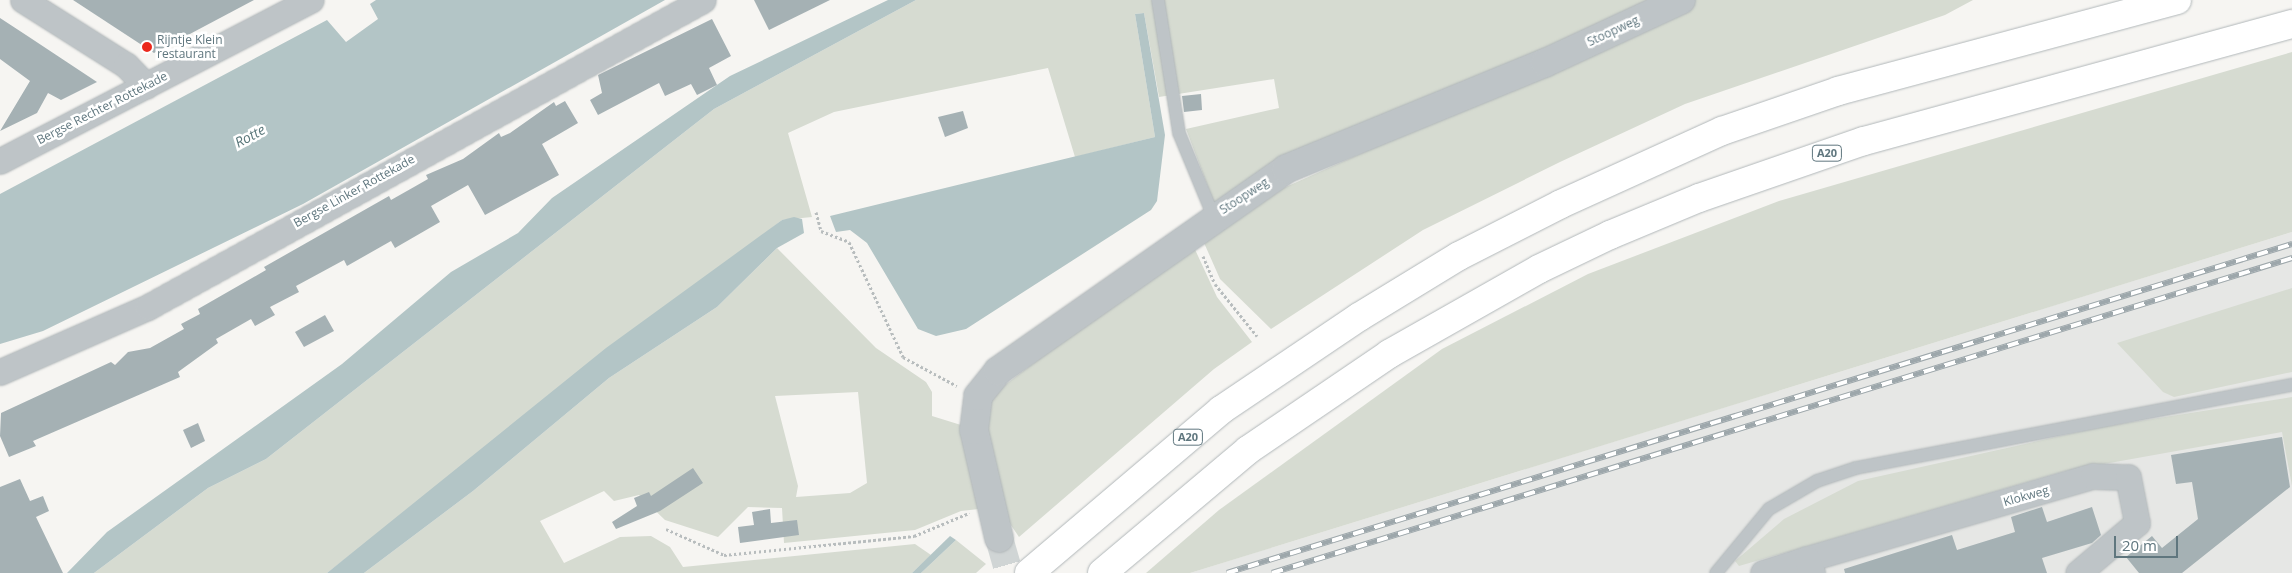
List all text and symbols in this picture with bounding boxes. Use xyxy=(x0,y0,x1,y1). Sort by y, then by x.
street label: Stoopweg xyxy=(1585,13,1641,49)
place label: Rijntje Klein restaurant xyxy=(157,33,222,61)
marker: Rijntje Klein restaurant xyxy=(141,41,153,53)
street label: Bergse Rechter Rottekade xyxy=(34,69,170,147)
water label: Rotte xyxy=(232,121,268,151)
road number: A20 xyxy=(1811,144,1843,162)
street label: Bergse Linker Rottekade xyxy=(291,152,417,230)
street label: Stoopweg xyxy=(1217,175,1271,217)
road number: A20 xyxy=(1172,428,1204,446)
street label: Klokweg xyxy=(2002,483,2050,509)
scale bar xyxy=(2117,526,2181,558)
text: 20 m xyxy=(2122,535,2157,555)

